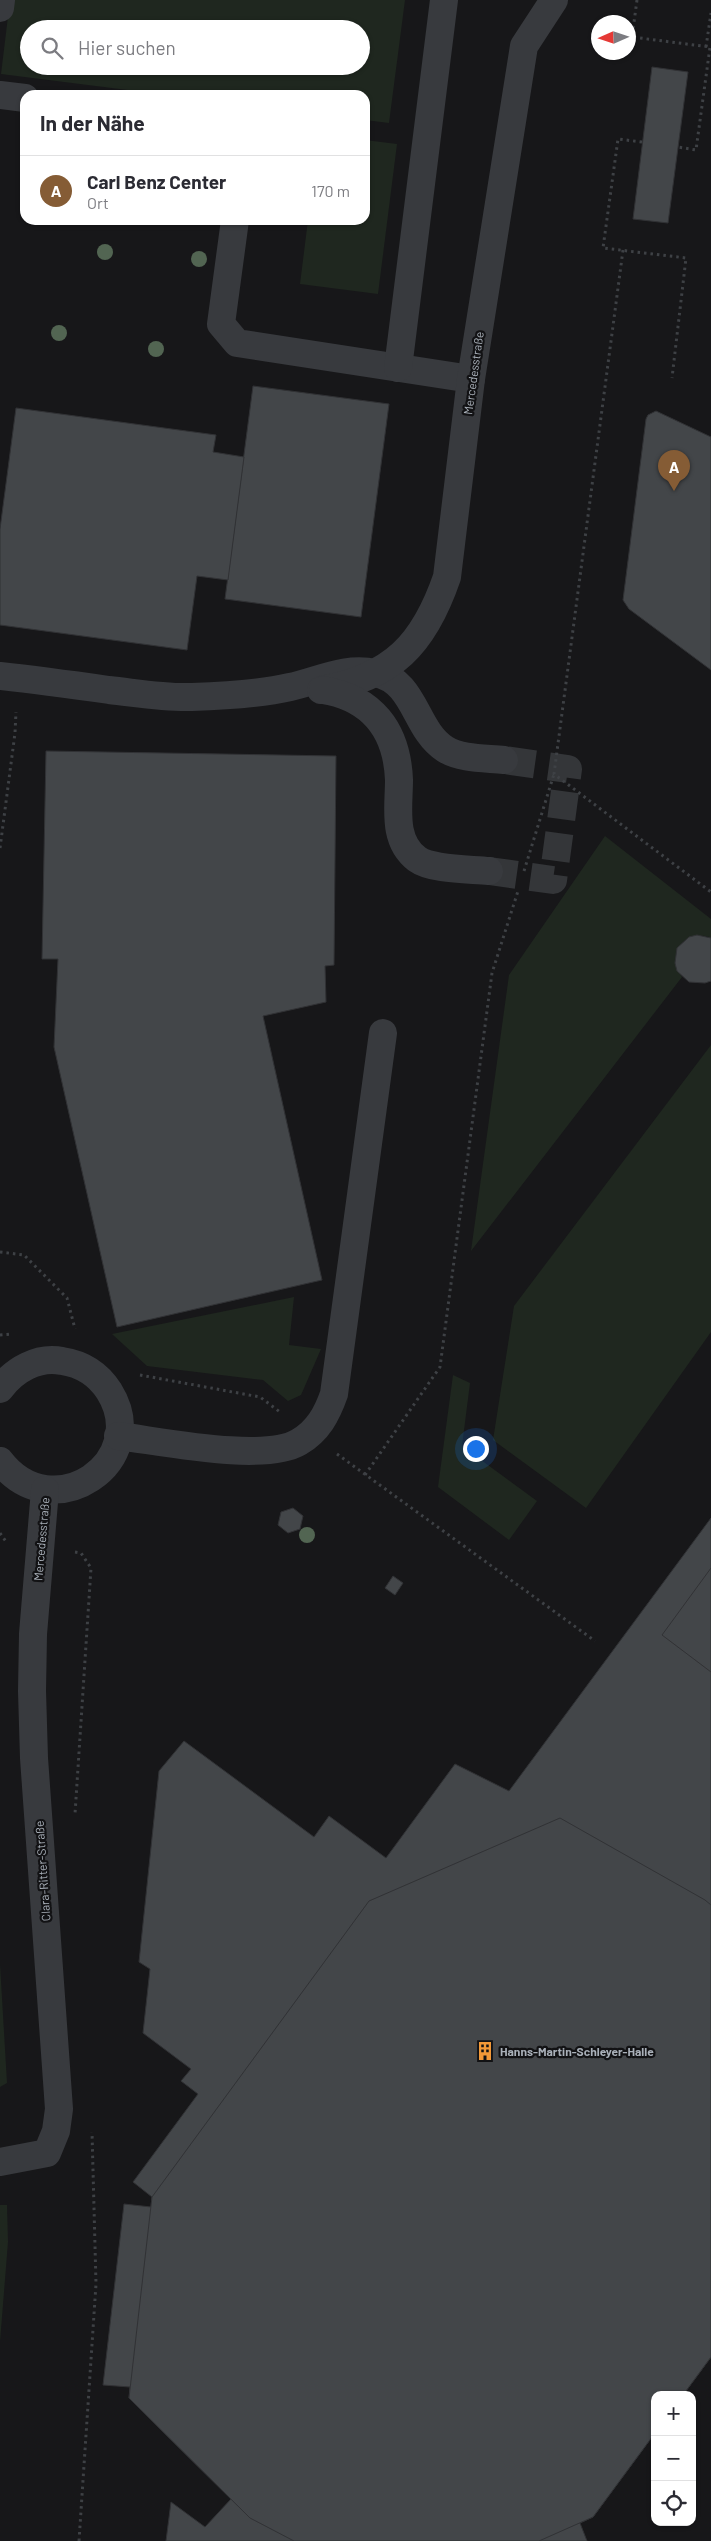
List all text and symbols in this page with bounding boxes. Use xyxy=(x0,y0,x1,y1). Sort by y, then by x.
north arrow xyxy=(591,15,636,60)
search box xyxy=(20,20,370,75)
icon: search xyxy=(38,34,66,62)
text: Hier suchen xyxy=(78,36,176,59)
text: In der Nähe xyxy=(40,110,145,135)
text: Carl Benz Center xyxy=(87,170,226,193)
text: A xyxy=(51,181,61,200)
text: 170 m xyxy=(311,181,350,200)
text: Ort xyxy=(87,193,109,212)
street label: Mercedesstraße xyxy=(460,330,486,416)
pin: A xyxy=(658,450,690,491)
your location xyxy=(463,1436,489,1462)
street label: Mercedesstraße xyxy=(30,1497,52,1581)
street label: Clara-Ritter-Straße xyxy=(32,1820,52,1922)
building icon: Hanns-Martin-Schleyer-Halle xyxy=(474,2040,496,2062)
place label: Hanns-Martin-Schleyer-Halle xyxy=(500,2044,654,2058)
map controls xyxy=(651,2391,696,2526)
button: + xyxy=(651,2391,696,2436)
button: − xyxy=(651,2436,696,2481)
button: locate xyxy=(651,2481,696,2526)

